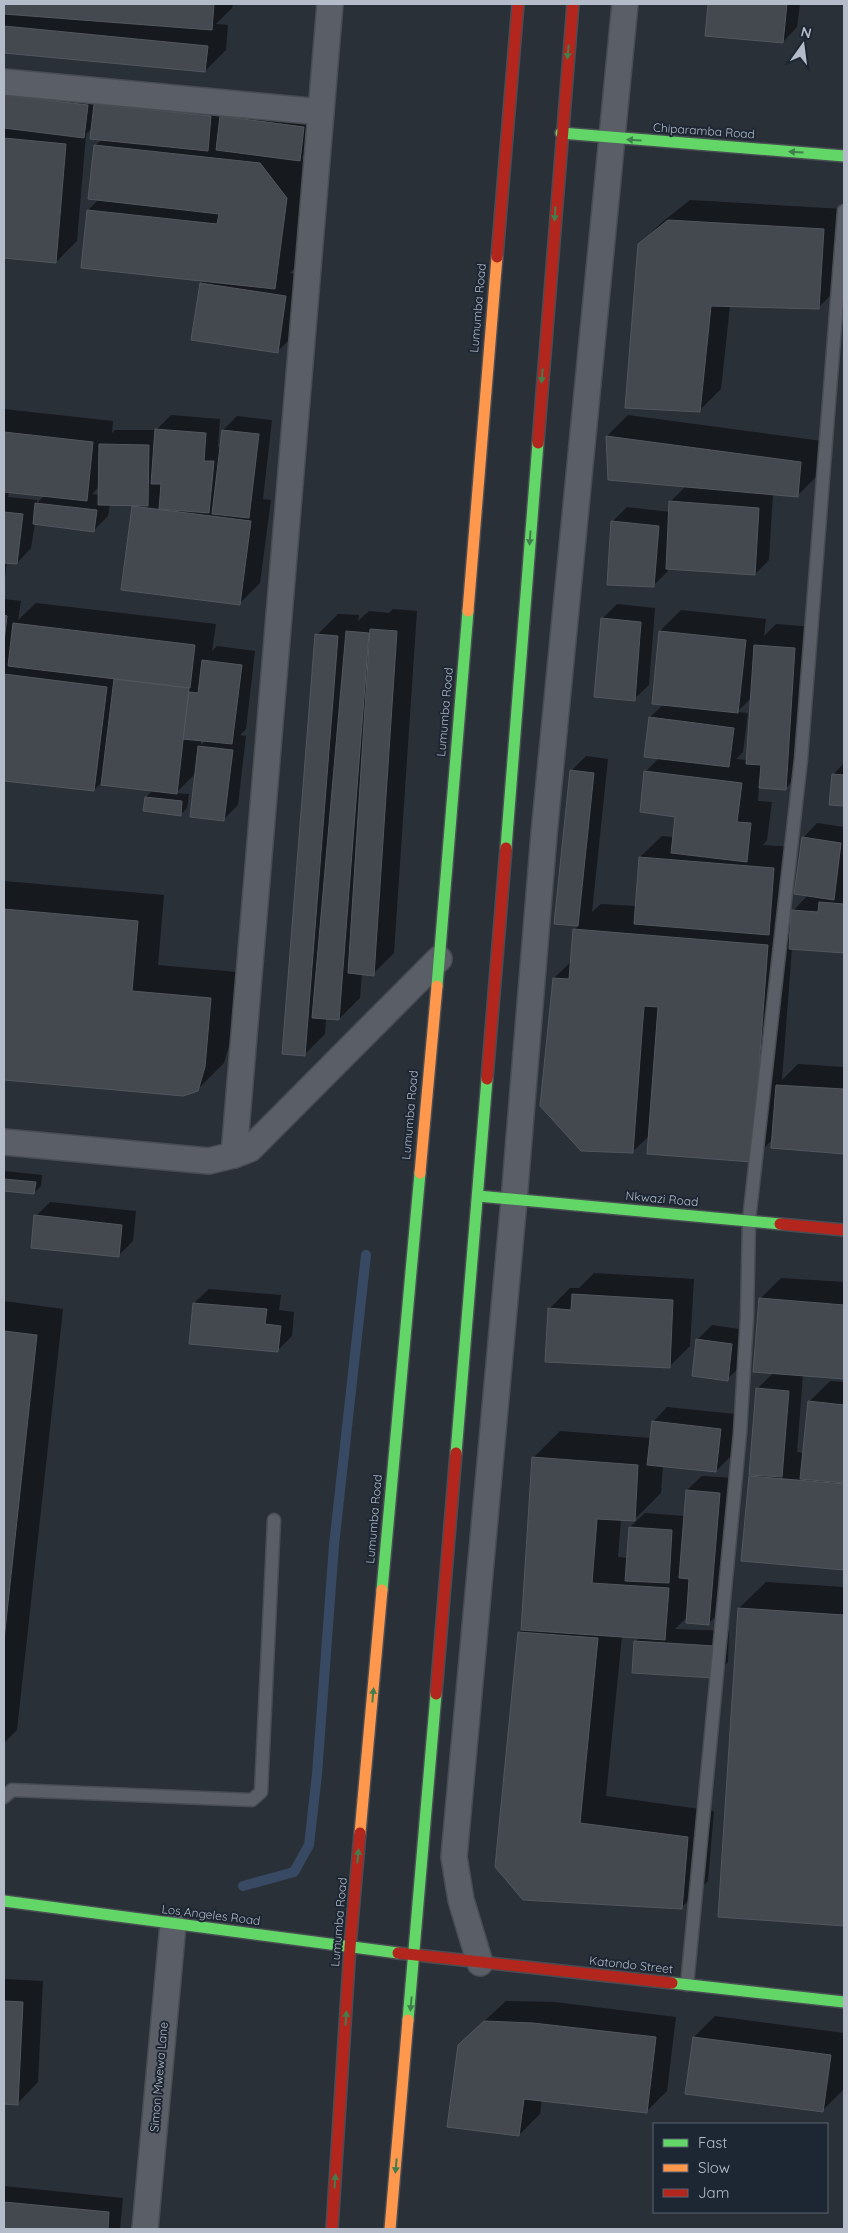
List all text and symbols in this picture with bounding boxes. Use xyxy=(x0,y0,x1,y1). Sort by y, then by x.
north arrow xyxy=(778,20,828,70)
text: N xyxy=(799,22,813,42)
one-way arrow xyxy=(564,45,572,61)
street label: Chiparamba Road xyxy=(653,119,755,142)
one-way arrow xyxy=(625,135,641,143)
one-way arrow xyxy=(787,148,803,156)
one-way arrow xyxy=(551,207,559,223)
street label: Lumumba Road xyxy=(466,263,489,353)
one-way arrow xyxy=(538,369,546,385)
one-way arrow xyxy=(525,531,533,547)
street label: Lumumba Road xyxy=(433,667,456,757)
street label: Lumumba Road xyxy=(398,1070,421,1160)
street label: Nkwazi Road xyxy=(625,1188,699,1209)
street label: Lumumba Road xyxy=(362,1474,385,1564)
one-way arrow xyxy=(369,1686,377,1702)
one-way arrow xyxy=(355,1848,363,1864)
street label: Lumumba Road xyxy=(327,1877,350,1967)
street label: Los Angeles Road xyxy=(161,1901,261,1928)
street label: Katondo Street xyxy=(588,1953,674,1976)
one-way arrow xyxy=(406,1996,414,2012)
one-way arrow xyxy=(342,2010,350,2026)
street label: Simon Mwewa Lane xyxy=(146,2021,171,2133)
legend xyxy=(653,2123,828,2213)
text: Fast xyxy=(698,2133,727,2152)
one-way arrow xyxy=(392,2158,400,2174)
text: Slow xyxy=(698,2158,730,2177)
one-way arrow xyxy=(332,2172,340,2188)
text: Jam xyxy=(698,2183,729,2202)

